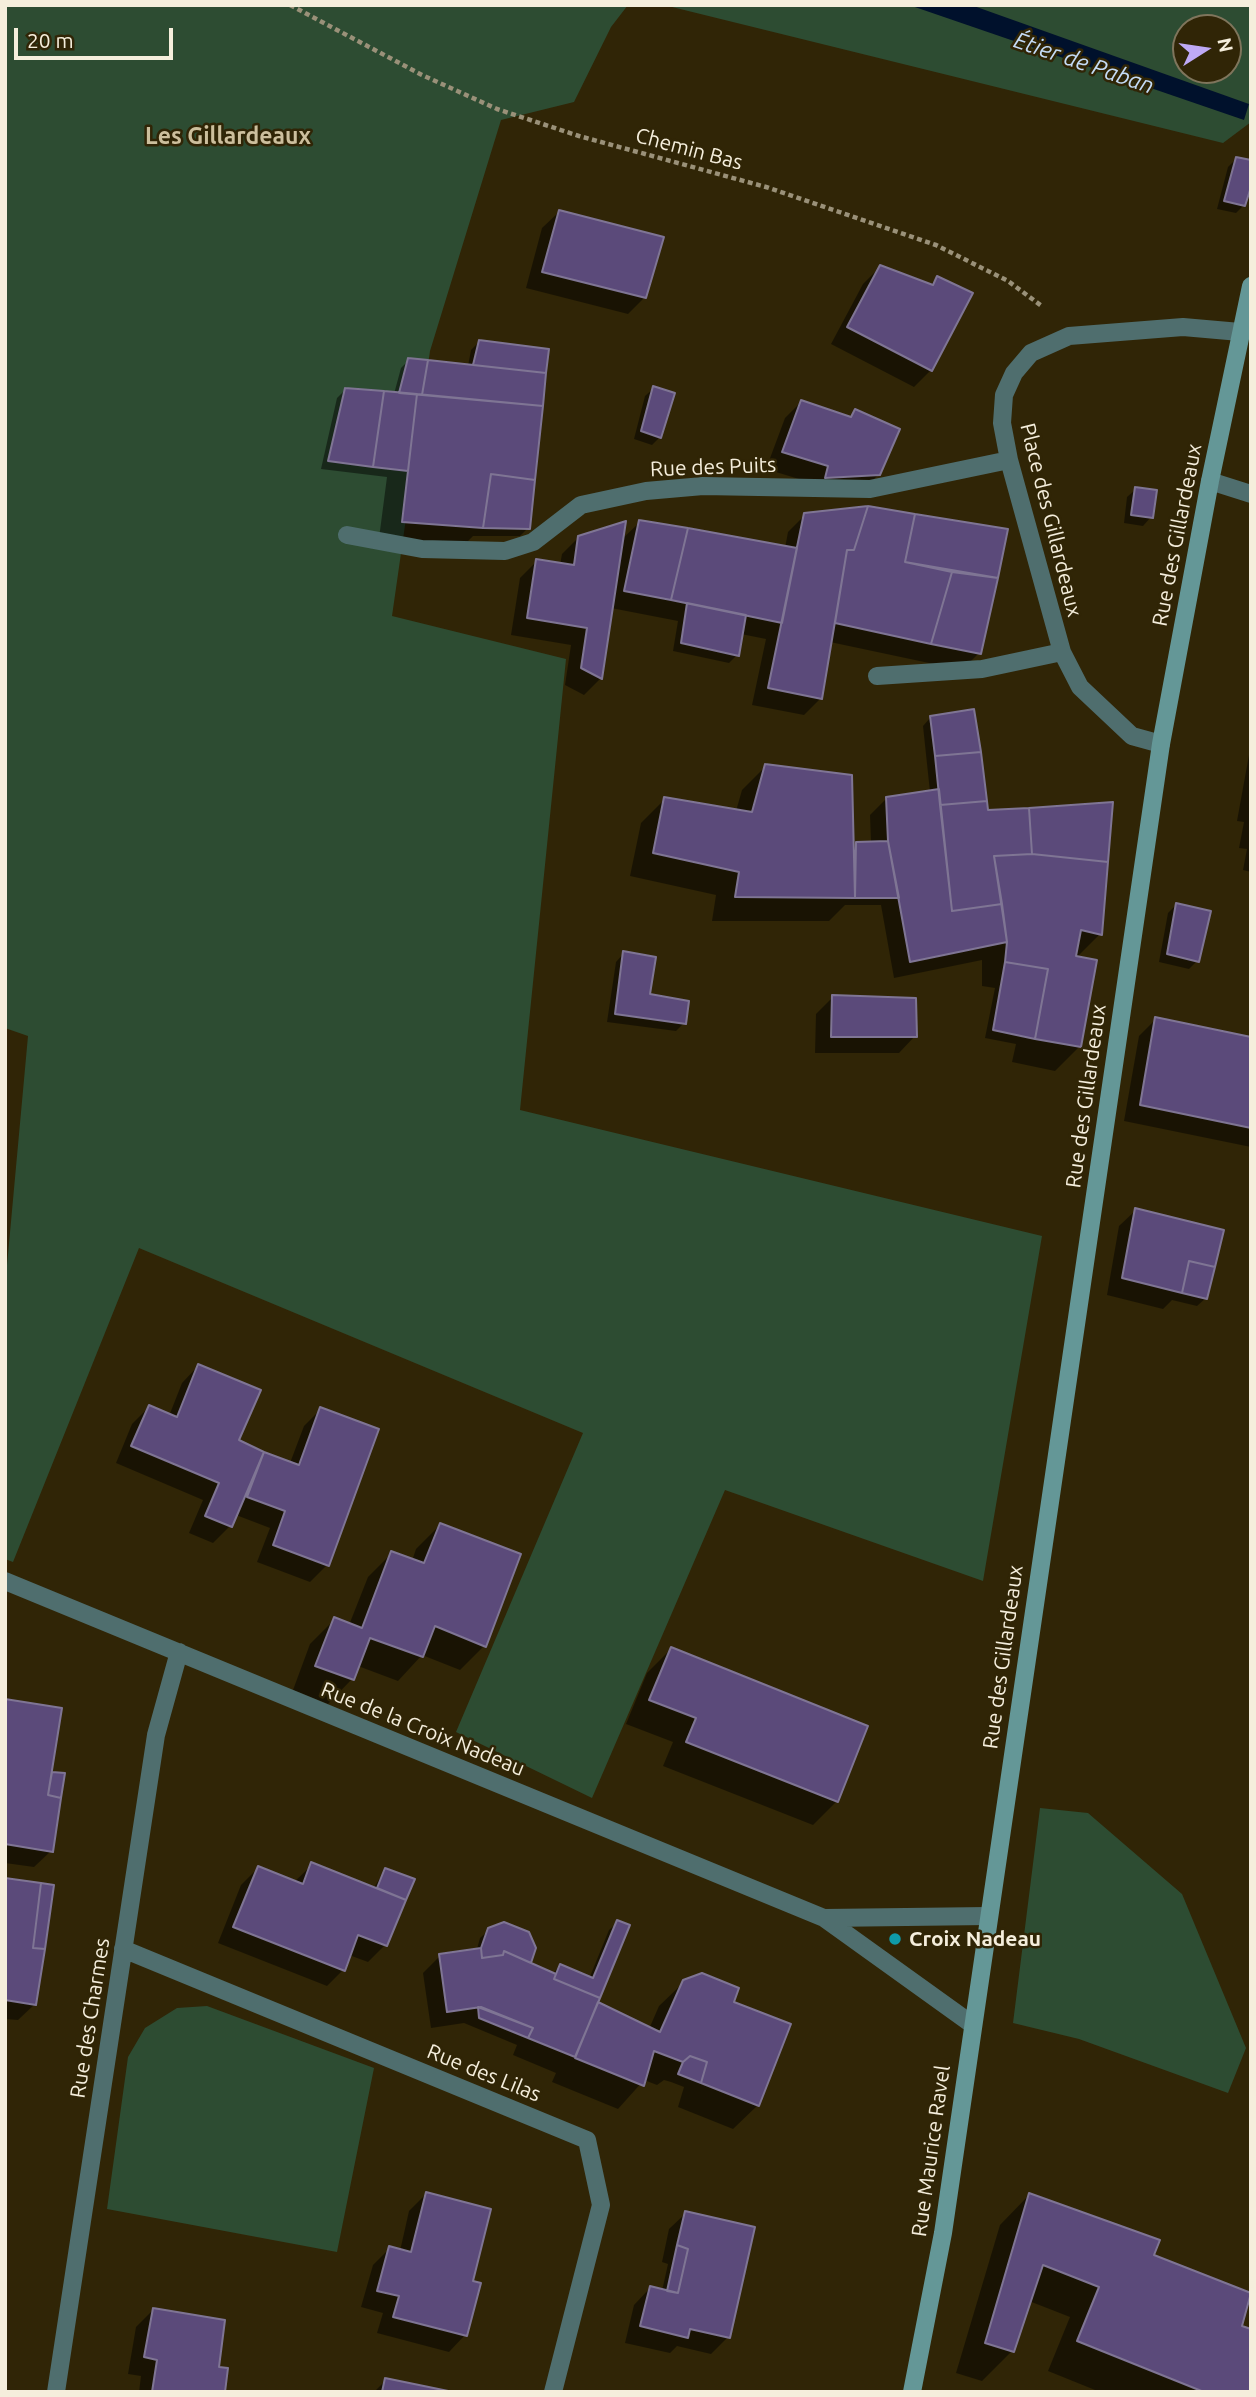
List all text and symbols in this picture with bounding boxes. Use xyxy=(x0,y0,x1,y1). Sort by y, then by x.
scale bar xyxy=(18,14,177,58)
north arrow xyxy=(1172,14,1242,84)
water label: Étier de Paban xyxy=(1010,26,1158,100)
text: 20 m xyxy=(27,28,74,52)
text: N xyxy=(1213,36,1238,54)
district label: Les Gillardeaux xyxy=(145,122,311,150)
street label: Chemin Bas xyxy=(633,123,745,175)
street label: Place des Gillardeaux xyxy=(1015,420,1087,620)
street label: Rue des Gillardeaux xyxy=(1147,442,1207,628)
street label: Rue des Puits xyxy=(649,452,777,482)
street label: Rue des Gillardeaux xyxy=(1061,1002,1111,1190)
street label: Rue des Gillardeaux xyxy=(978,1563,1028,1751)
street label: Rue de la Croix Nadeau xyxy=(318,1677,528,1781)
place label: Croix Nadeau xyxy=(909,1926,1041,1952)
marker: Croix Nadeau xyxy=(887,1931,903,1947)
street label: Rue des Charmes xyxy=(65,1936,115,2100)
street label: Rue des Lilas xyxy=(423,2039,545,2107)
street label: Rue Maurice Ravel xyxy=(906,2064,956,2238)

